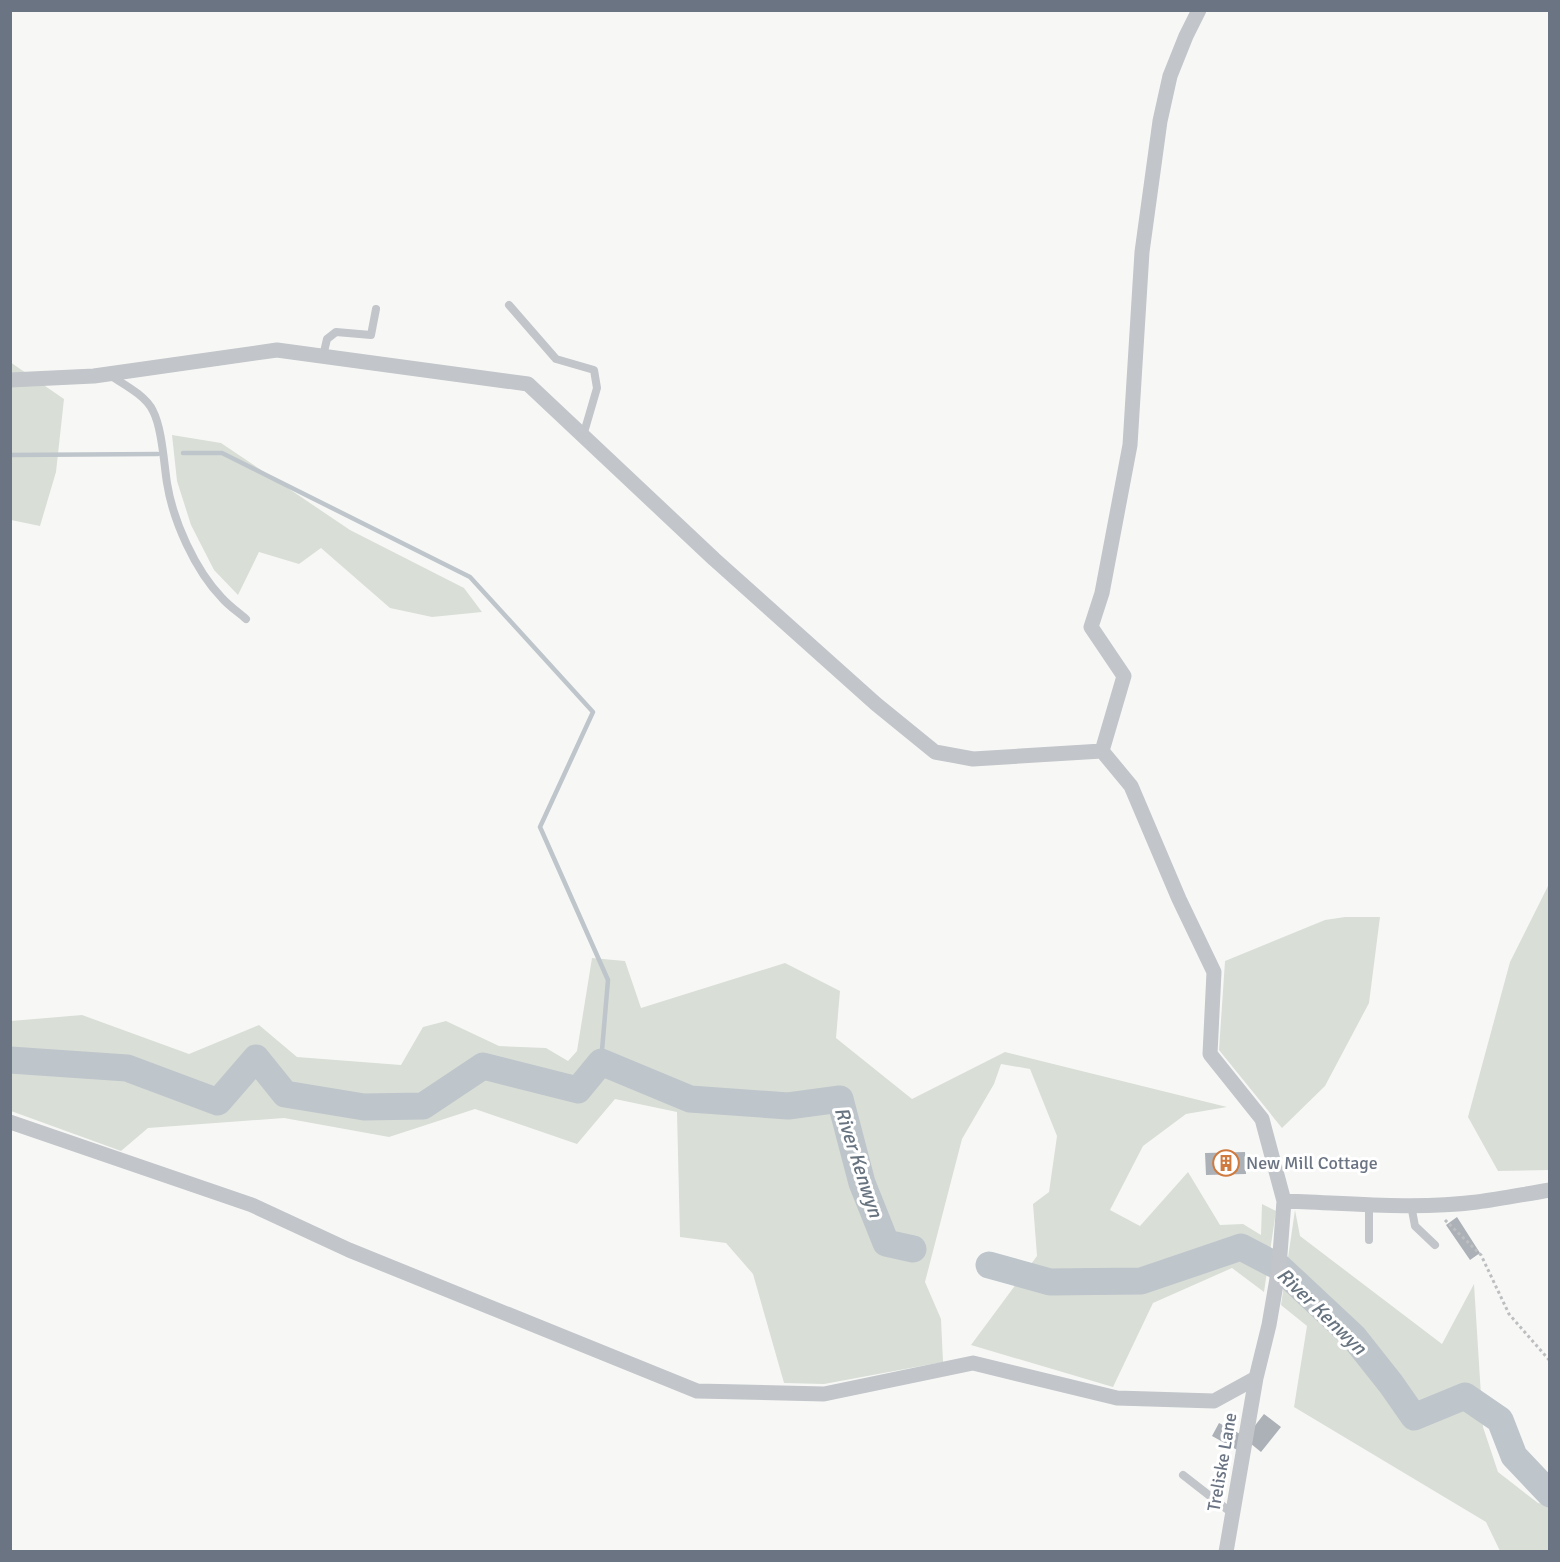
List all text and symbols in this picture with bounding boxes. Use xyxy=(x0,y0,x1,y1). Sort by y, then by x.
water label: River Kenwyn xyxy=(829,1104,888,1222)
building icon: New Mill Cottage xyxy=(1211,1148,1241,1178)
place label: New Mill Cottage xyxy=(1246,1152,1378,1174)
water label: River Kenwyn xyxy=(1272,1263,1372,1361)
street label: Treliske Lane xyxy=(1202,1411,1242,1513)

